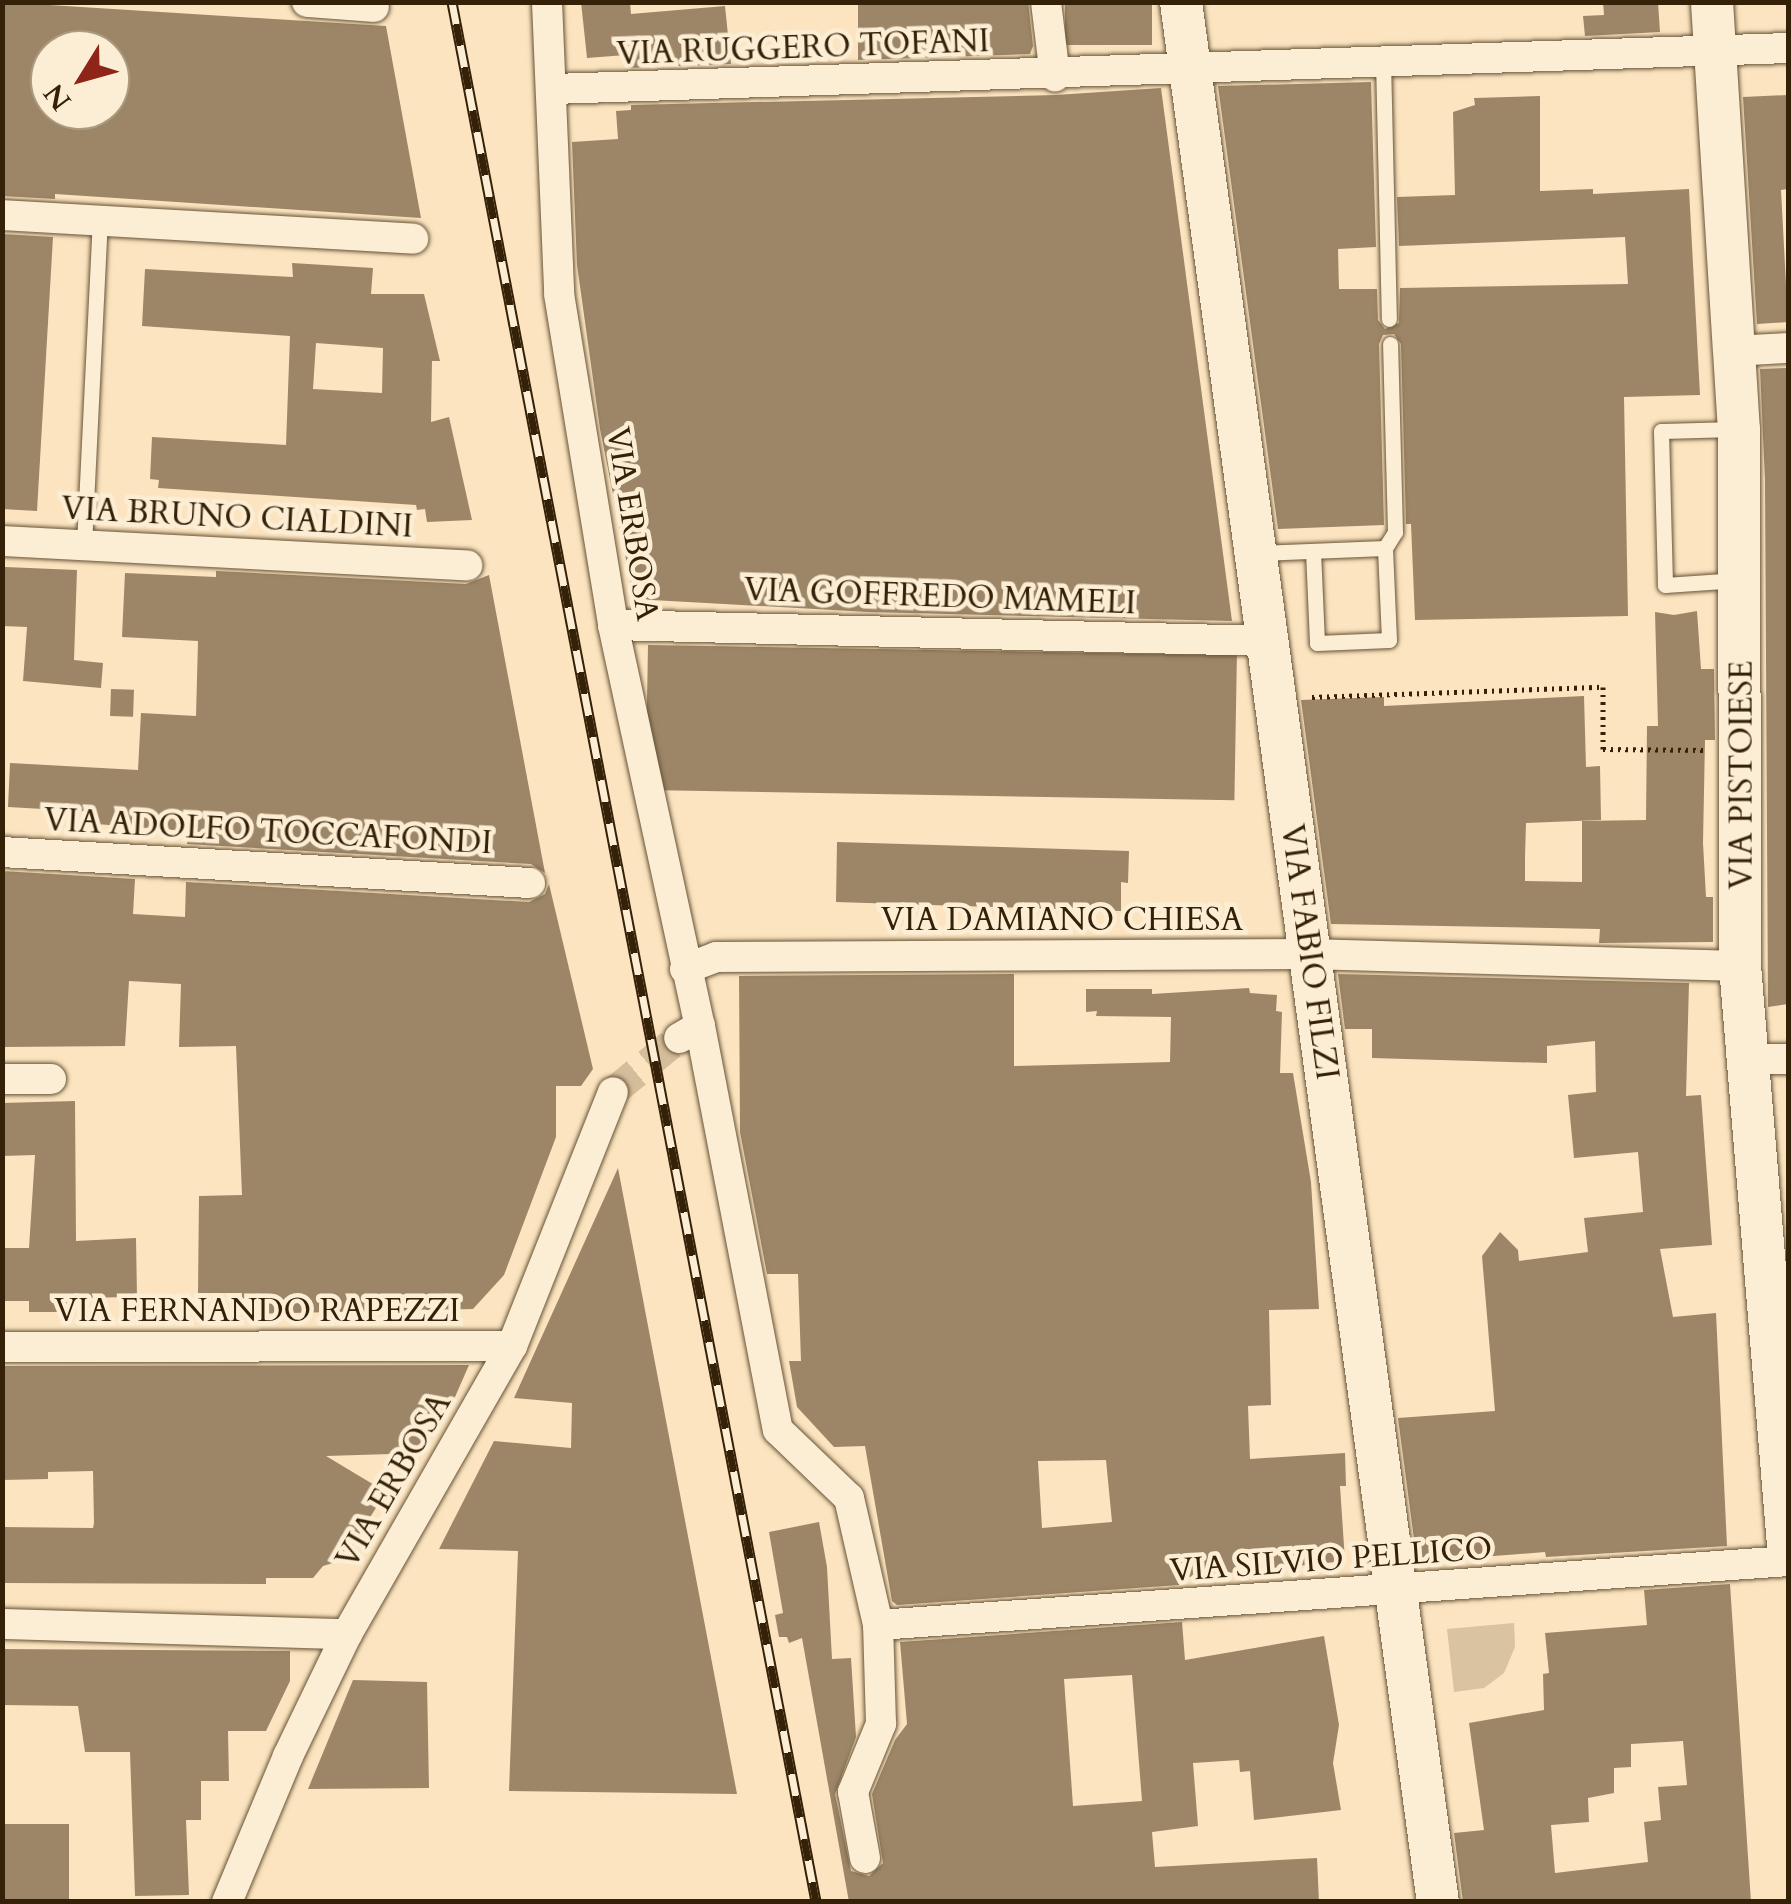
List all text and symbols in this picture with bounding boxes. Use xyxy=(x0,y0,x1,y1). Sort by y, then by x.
street label: VIA RUGGERO TOFANI xyxy=(616,22,990,74)
north arrow xyxy=(30,30,130,130)
text: N xyxy=(35,76,80,118)
street label: VIA ERBOSA xyxy=(598,424,666,624)
street label: VIA BRUNO CIALDINI xyxy=(60,490,414,546)
street label: VIA GOFFREDO MAMELI xyxy=(743,571,1137,623)
street label: VIA PISTOIESE xyxy=(1723,660,1761,890)
street label: VIA ADOLFO TOCCAFONDI xyxy=(43,801,493,863)
street label: VIA FABIO FILZI xyxy=(1272,822,1346,1082)
street label: VIA DAMIANO CHIESA xyxy=(881,901,1243,939)
street label: VIA FERNANDO RAPEZZI xyxy=(54,1292,460,1330)
street label: VIA ERBOSA xyxy=(328,1387,460,1575)
street label: VIA SILVIO PELLICO xyxy=(1168,1530,1494,1590)

